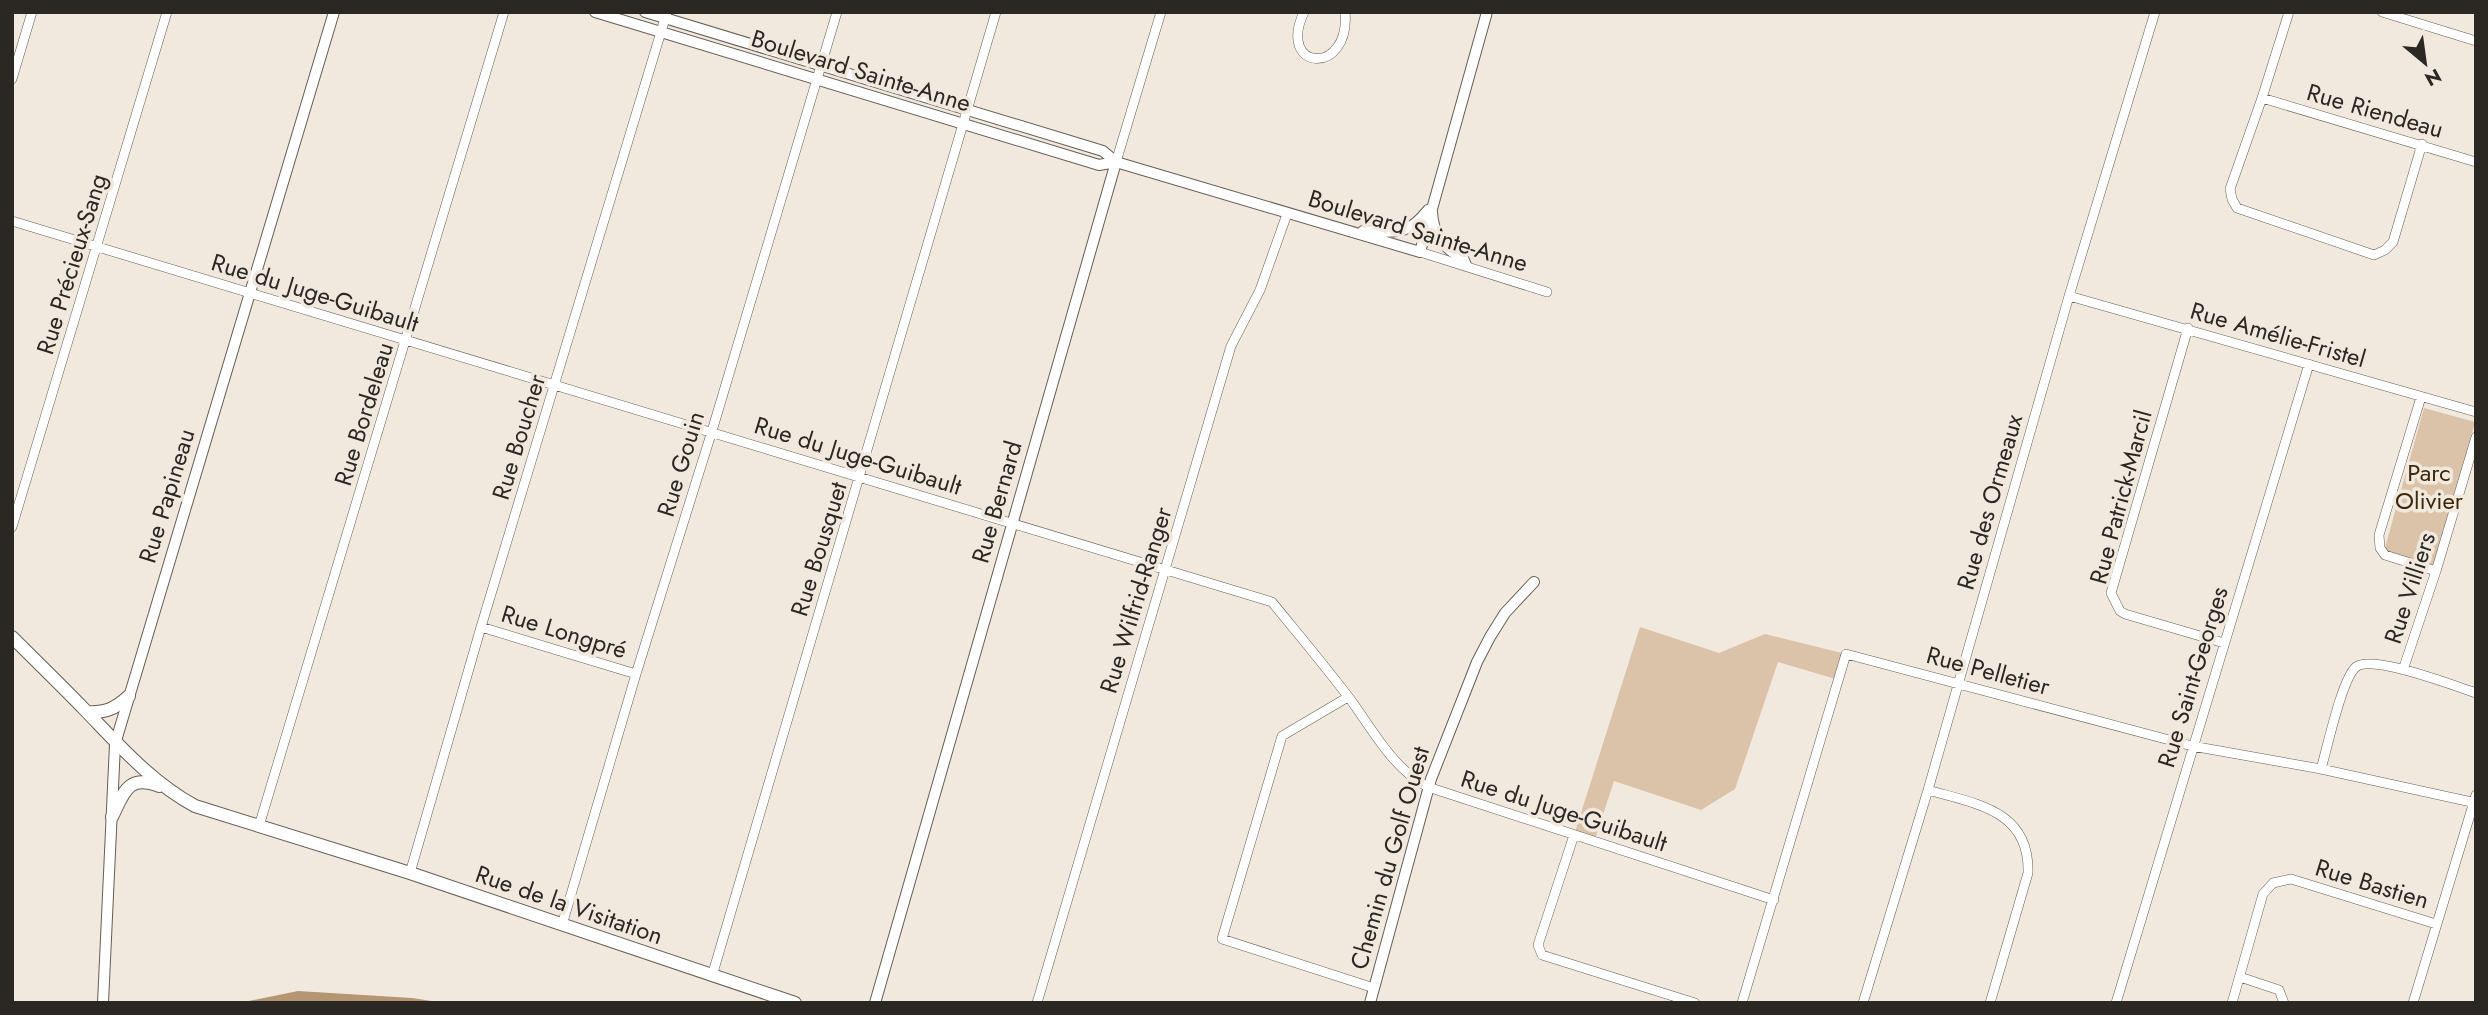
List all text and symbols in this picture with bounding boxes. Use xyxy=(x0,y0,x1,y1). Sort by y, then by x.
street label: Boulevard Sainte-Anne xyxy=(747,20,975,121)
north arrow xyxy=(2390,28,2460,98)
text: N xyxy=(2420,62,2446,93)
street label: Rue Riendeau xyxy=(2303,74,2447,147)
street label: Rue Précieux-Sang xyxy=(27,169,116,359)
street label: Boulevard Sainte-Anne xyxy=(1304,180,1532,281)
street label: Rue du Juge-Guibault xyxy=(207,244,423,341)
street label: Rue Amélie-Fristel xyxy=(2186,293,2370,376)
street label: Rue Bordeleau xyxy=(325,338,402,490)
street label: Rue Boucher xyxy=(483,369,554,504)
street label: Rue Patrick-Marcil xyxy=(2080,406,2161,588)
street label: Rue Gouin xyxy=(648,407,713,521)
street label: Rue du Juge-Guibault xyxy=(750,407,966,504)
street label: Rue des Ormeaux xyxy=(1948,409,2032,594)
street label: Rue Papineau xyxy=(130,424,204,567)
street label: Rue Bernard xyxy=(962,437,1031,567)
park label: Parc Olivier xyxy=(2395,455,2464,518)
street label: Rue Bousquet xyxy=(781,477,856,620)
street label: Rue Wilfrid-Ranger xyxy=(1091,502,1181,697)
street label: Rue Villiers xyxy=(2375,528,2444,648)
street label: Rue Saint-Georges xyxy=(2148,582,2237,772)
street label: Rue Longpré xyxy=(497,596,631,667)
street label: Rue Pelletier xyxy=(1923,637,2054,704)
street label: Chemin du Golf Ouest xyxy=(1341,742,1438,973)
street label: Rue du Juge-Guibault xyxy=(1456,761,1672,860)
street label: Rue Bastien xyxy=(2311,850,2433,917)
street label: Rue de la Visitation xyxy=(471,856,668,953)

